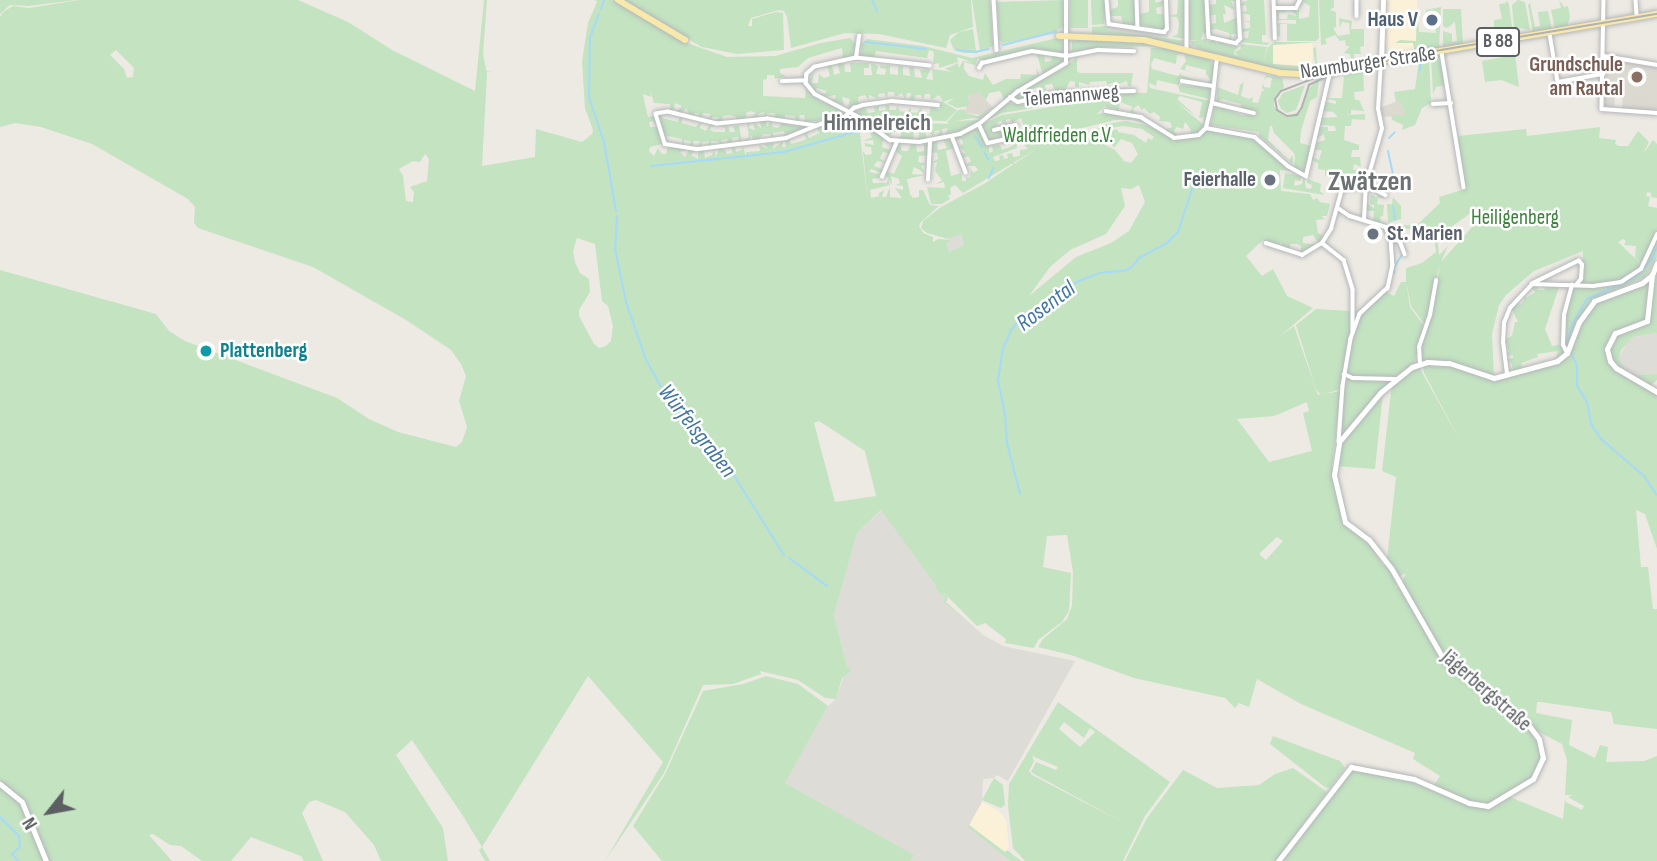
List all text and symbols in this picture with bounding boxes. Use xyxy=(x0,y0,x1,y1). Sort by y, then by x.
place label: Haus V xyxy=(1367,7,1418,33)
marker: Haus V xyxy=(1424,12,1440,28)
road number: B 88 xyxy=(1475,26,1521,58)
street label: Naumburger Straße xyxy=(1299,41,1437,85)
place label: Grundschule am Rautal xyxy=(1529,52,1623,102)
marker: Grundschule am Rautal xyxy=(1629,69,1645,85)
street label: Telemannweg xyxy=(1022,79,1120,113)
district label: Himmelreich xyxy=(823,109,931,137)
park label: Waldfrieden e.V. xyxy=(1003,123,1113,149)
district label: Zwätzen xyxy=(1328,165,1412,199)
place label: Feierhalle xyxy=(1184,167,1256,193)
marker: Feierhalle xyxy=(1262,172,1278,188)
park label: Heiligenberg xyxy=(1471,205,1559,231)
place label: St. Marien xyxy=(1387,221,1463,247)
marker: St. Marien xyxy=(1365,226,1381,242)
water label: Rosental xyxy=(1011,275,1081,337)
place label: Plattenberg xyxy=(220,338,307,364)
marker: Plattenberg xyxy=(198,343,214,359)
water label: Würfelsgraben xyxy=(652,379,742,483)
street label: Jägerbergstraße xyxy=(1436,645,1536,737)
north arrow xyxy=(14,777,84,847)
text: N xyxy=(18,813,43,833)

